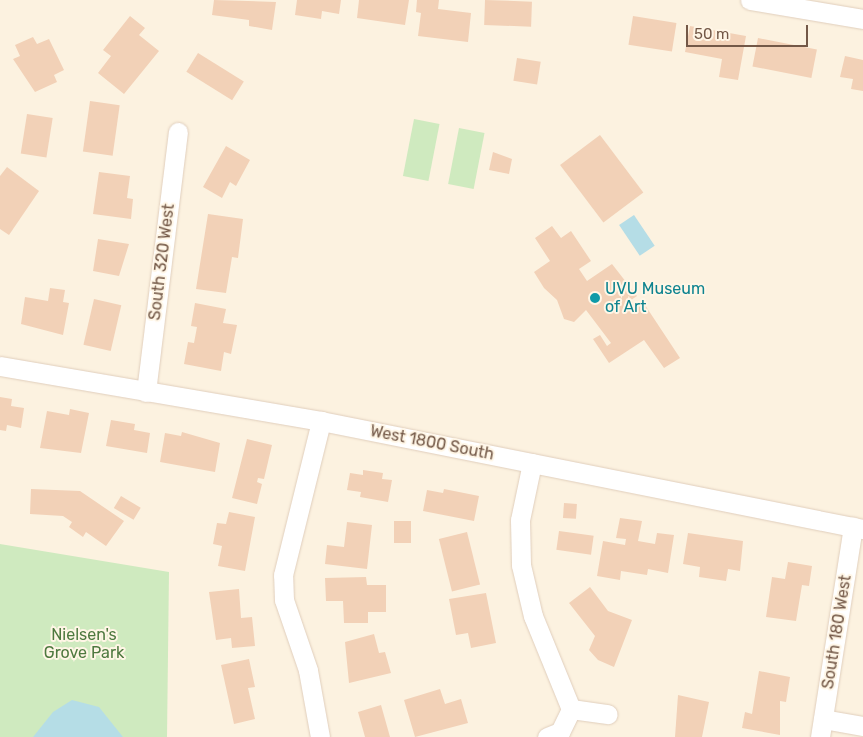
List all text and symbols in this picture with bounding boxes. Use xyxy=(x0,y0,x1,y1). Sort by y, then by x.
scale bar xyxy=(688,15,810,47)
text: 50 m xyxy=(694,25,729,43)
street label: South 320 West xyxy=(145,202,179,322)
place label: UVU Museum of Art xyxy=(605,279,705,317)
marker: UVU Museum of Art xyxy=(589,292,601,304)
street label: West 1800 South xyxy=(368,422,496,464)
street label: South 180 West xyxy=(818,573,856,691)
park label: Nielsen's Grove Park xyxy=(44,625,124,663)

